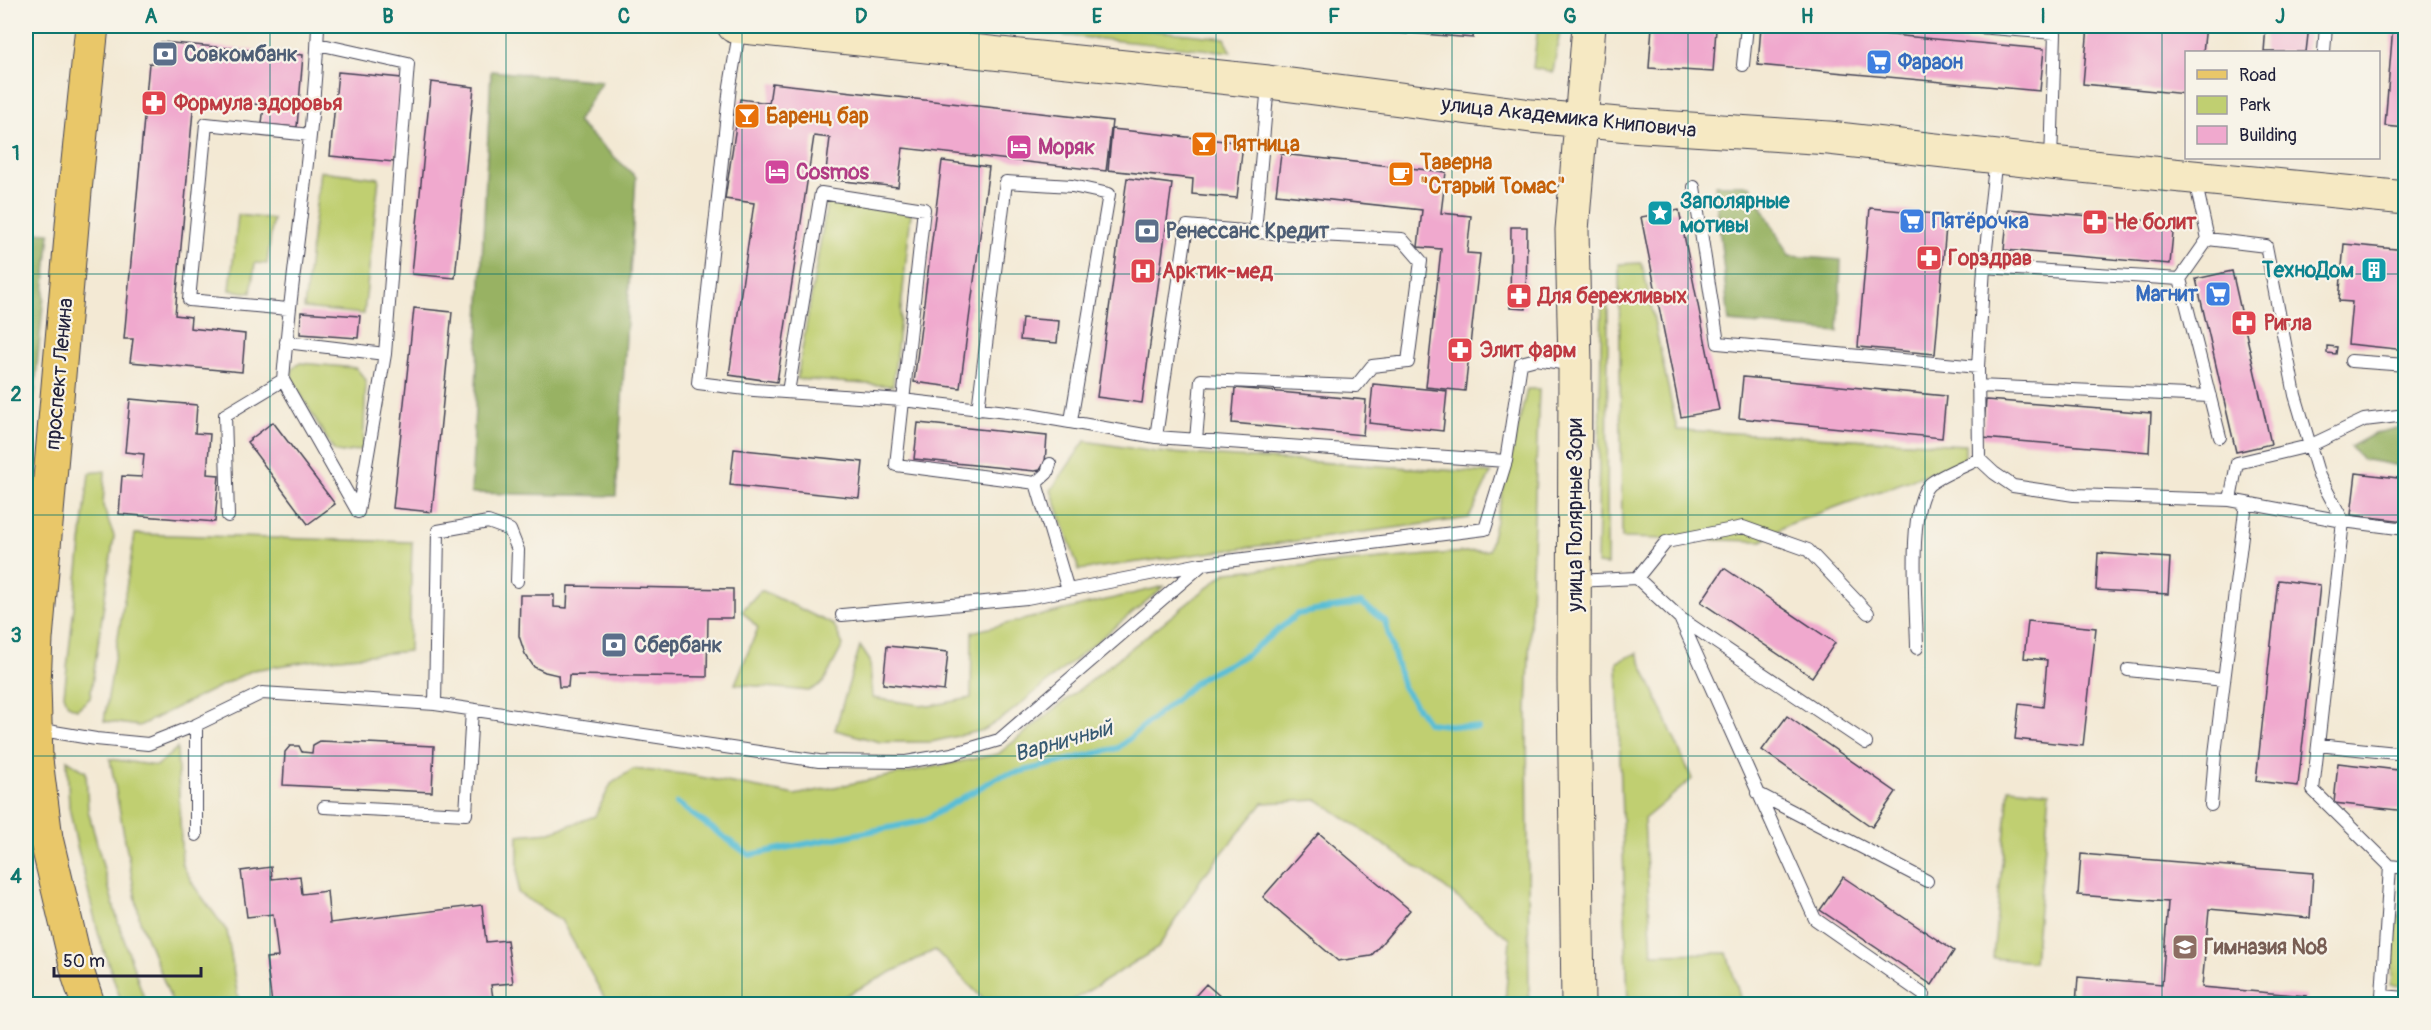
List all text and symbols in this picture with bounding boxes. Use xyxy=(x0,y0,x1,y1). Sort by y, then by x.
text: A xyxy=(145,4,158,29)
text: B xyxy=(382,4,394,29)
text: C xyxy=(618,4,630,29)
text: D xyxy=(855,4,868,29)
text: E xyxy=(1092,4,1103,29)
text: F xyxy=(1328,4,1340,29)
text: G xyxy=(1563,4,1577,29)
text: H xyxy=(1801,4,1814,29)
text: I xyxy=(2040,4,2046,29)
text: J xyxy=(2275,4,2285,29)
bank icon: Совкомбанк xyxy=(150,39,180,69)
place label: Совкомбанк xyxy=(184,41,298,68)
supermarket icon: Фараон xyxy=(1864,47,1894,77)
place label: Фараон xyxy=(1897,49,1963,76)
legend xyxy=(2185,51,2380,159)
text: Road xyxy=(2239,64,2276,87)
pharmacy icon: Формула здоровья xyxy=(139,88,169,118)
place label: Формула здоровья xyxy=(173,90,343,117)
street label: улица Академика Книповича xyxy=(1439,91,1698,144)
text: Park xyxy=(2239,94,2271,117)
bar icon: Баренц бар xyxy=(732,101,762,131)
place label: Баренц бар xyxy=(766,103,869,130)
text: Building xyxy=(2239,124,2297,147)
bar icon: Пятница xyxy=(1189,129,1219,159)
place label: Пятница xyxy=(1224,131,1300,158)
hotel icon: Моряк xyxy=(1004,132,1034,162)
place label: Моряк xyxy=(1038,134,1095,161)
text: 1 xyxy=(12,141,20,166)
place label: Таверна "Старый Томас" xyxy=(1419,149,1566,200)
hotel icon: Cosmos xyxy=(762,157,792,187)
place label: Cosmos xyxy=(796,159,870,186)
cafe icon: Таверна "Старый Томас" xyxy=(1386,159,1416,189)
place label: Заполярные мотивы xyxy=(1680,188,1790,239)
place icon: Заполярные мотивы xyxy=(1645,198,1675,228)
supermarket icon: Пятёрочка xyxy=(1897,206,1927,236)
pharmacy icon: Не болит xyxy=(2080,207,2110,237)
place label: Пятёрочка xyxy=(1932,208,2029,235)
place label: Не болит xyxy=(2114,209,2197,236)
bank icon: Ренессанс Кредит xyxy=(1132,216,1162,246)
place label: Ренессанс Кредит xyxy=(1166,218,1330,245)
pharmacy icon: Горздрав xyxy=(1914,243,1944,273)
place label: Горздрав xyxy=(1948,245,2032,272)
building icon: ТехноДом xyxy=(2359,255,2389,285)
hospital icon: Арктик-мед xyxy=(1128,256,1158,286)
place label: ТехноДом xyxy=(2261,257,2354,284)
place label: Арктик-мед xyxy=(1162,258,1273,285)
supermarket icon: Магнит xyxy=(2203,279,2233,309)
pharmacy icon: Для бережливых xyxy=(1504,281,1534,311)
place label: Магнит xyxy=(2136,281,2198,308)
place label: Для бережливых xyxy=(1536,283,1687,310)
street label: проспект Ленина xyxy=(39,297,80,451)
pharmacy icon: Ригла xyxy=(2229,308,2259,338)
place label: Ригла xyxy=(2264,310,2312,337)
pharmacy icon: Элит фарм xyxy=(1445,335,1475,365)
place label: Элит фарм xyxy=(1480,337,1577,364)
text: 2 xyxy=(10,382,22,407)
street label: улица Полярные Зори xyxy=(1562,418,1589,613)
text: 3 xyxy=(10,623,22,648)
bank icon: Сбербанк xyxy=(599,630,629,660)
place label: Сбербанк xyxy=(634,632,723,659)
water label: Варничный xyxy=(1011,713,1118,768)
text: 4 xyxy=(10,864,22,889)
school or university icon: Гимназия №8 xyxy=(2170,932,2200,962)
place label: Гимназия №8 xyxy=(2204,934,2328,961)
scale bar xyxy=(54,940,201,978)
text: 50 m xyxy=(63,950,105,973)

